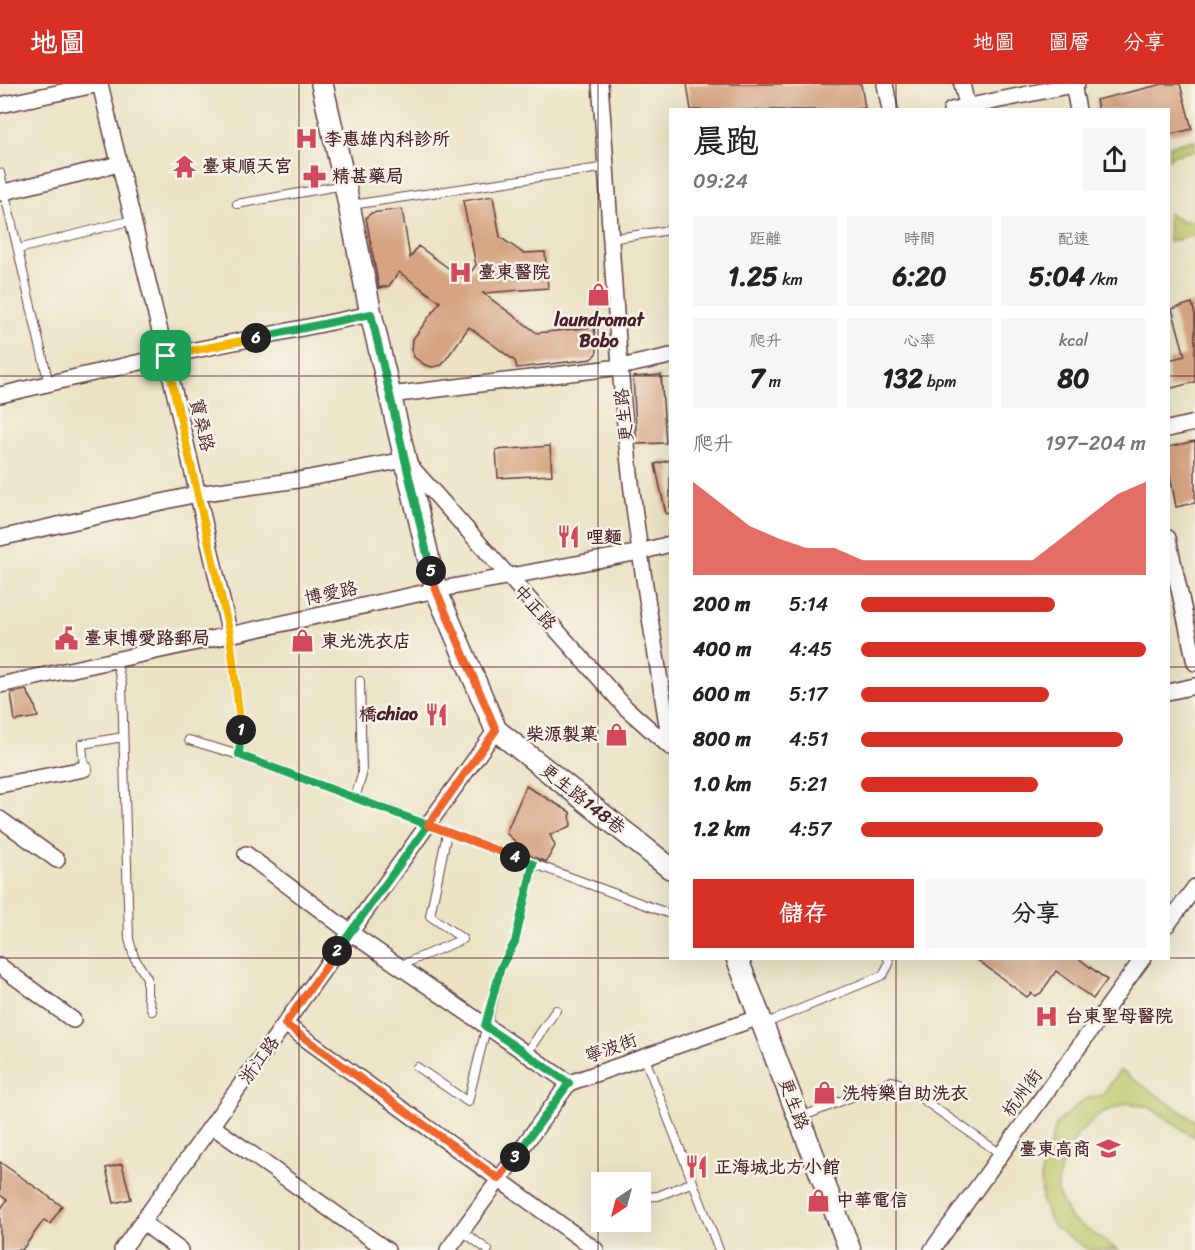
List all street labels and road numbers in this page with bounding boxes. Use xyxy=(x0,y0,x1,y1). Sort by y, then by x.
street label: 更生路 xyxy=(605,386,643,444)
street label: 寶桑路 xyxy=(180,395,224,455)
street label: 博愛路 xyxy=(301,572,361,614)
street label: 中正路 xyxy=(505,576,565,638)
street label: 更生路148巷 xyxy=(533,755,633,843)
street label: 寧波街 xyxy=(580,1024,642,1072)
street label: 浙江路 xyxy=(230,1029,288,1091)
street label: 杭州街 xyxy=(993,1062,1051,1124)
street label: 更生路 xyxy=(769,1073,819,1135)

